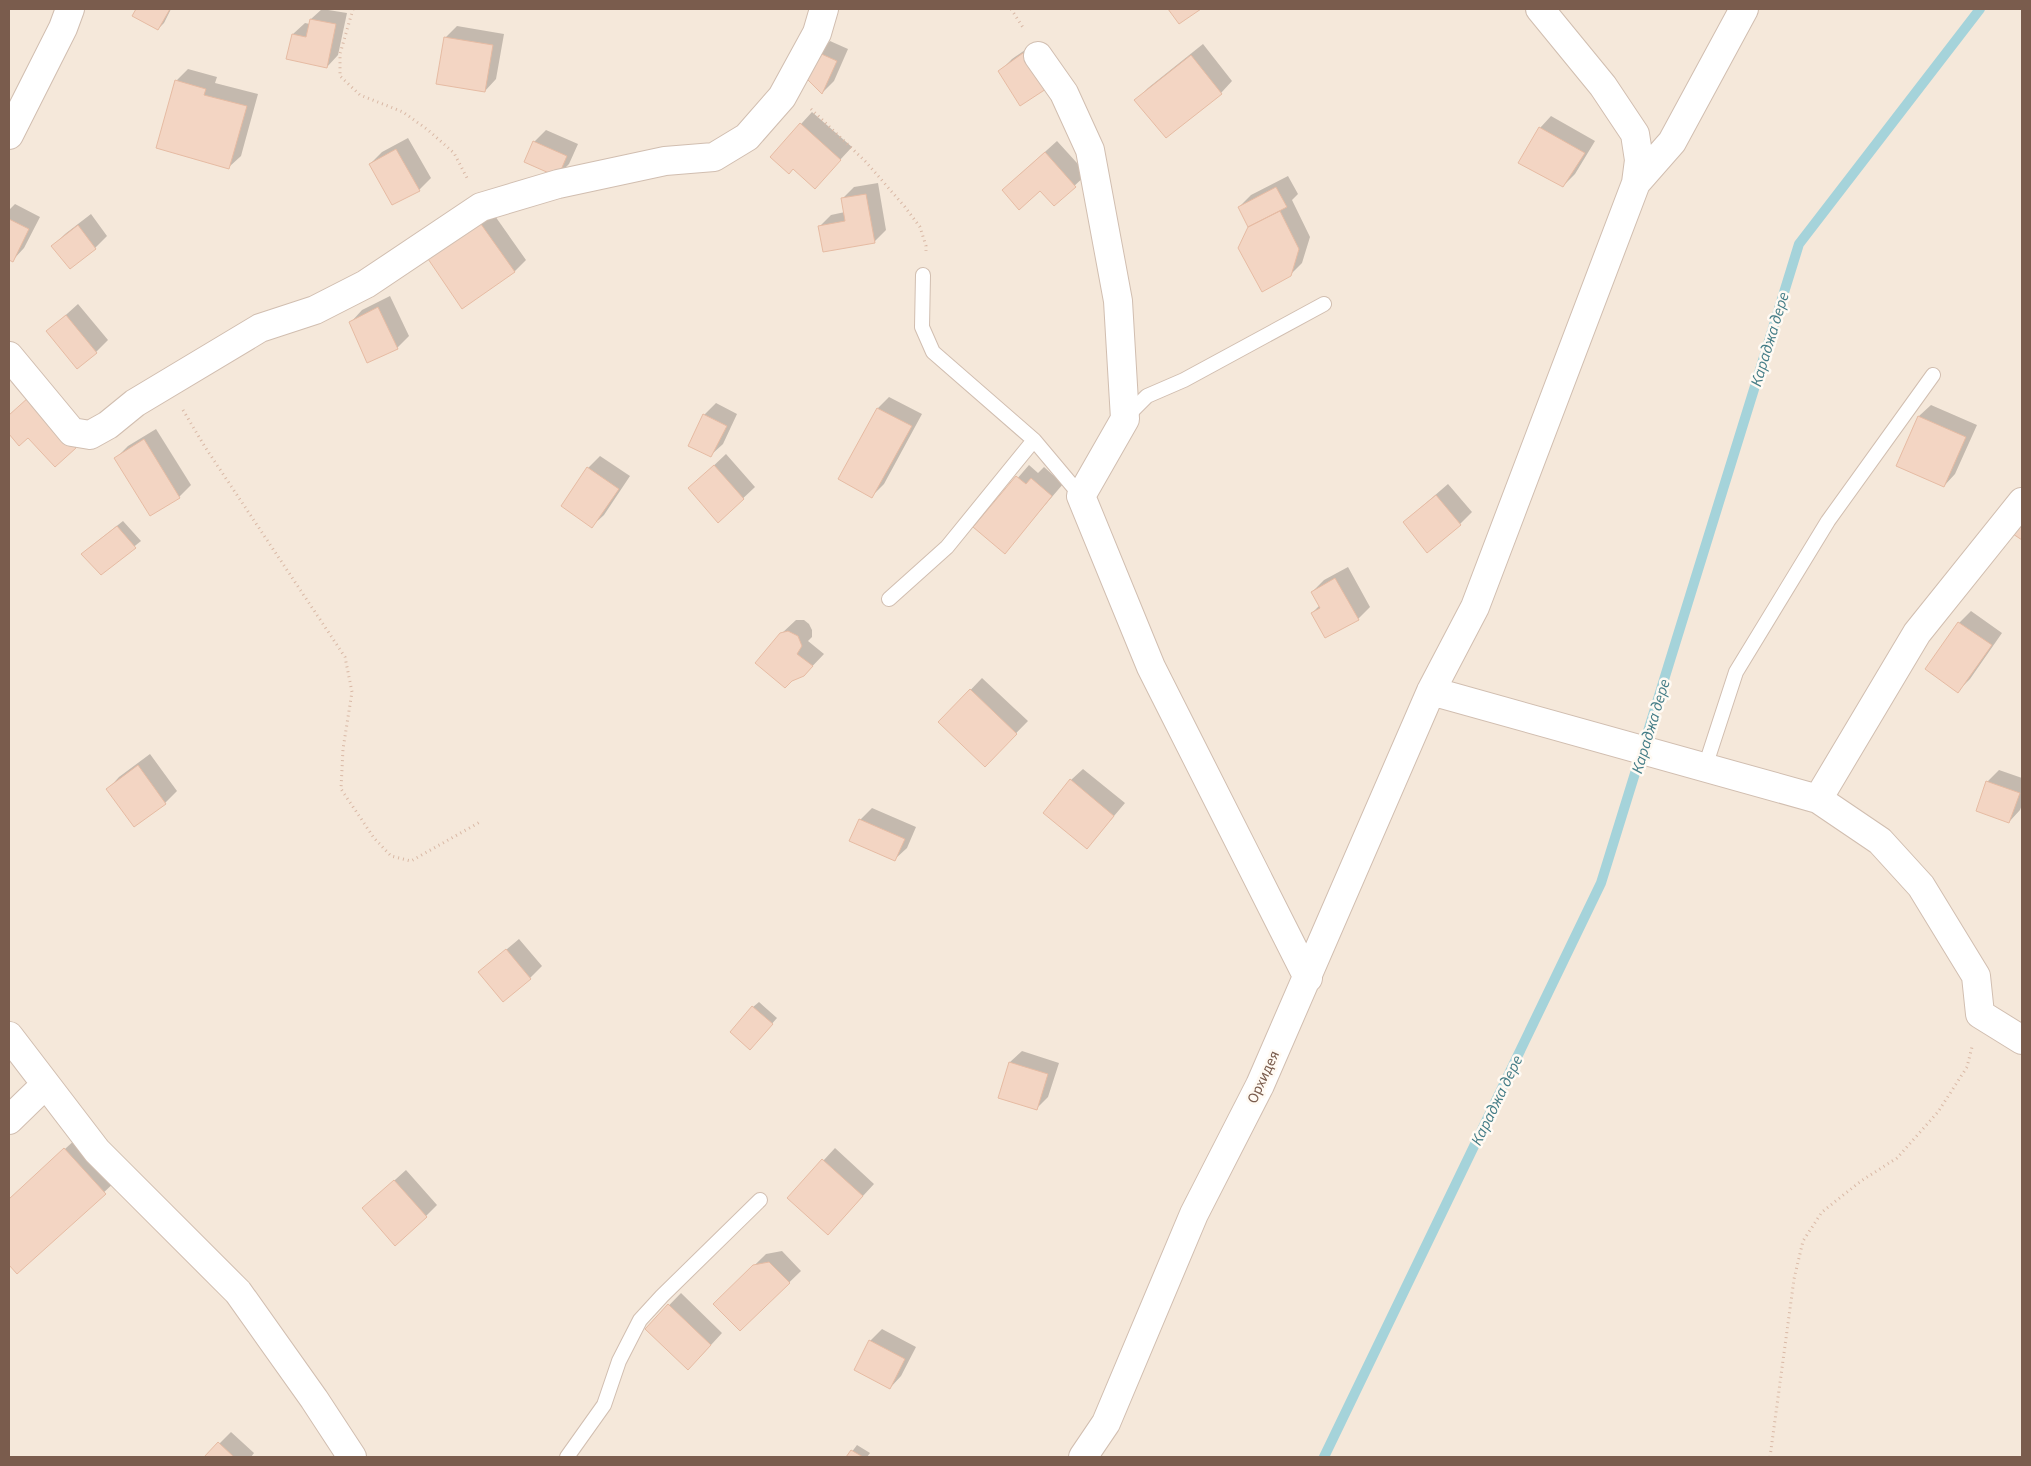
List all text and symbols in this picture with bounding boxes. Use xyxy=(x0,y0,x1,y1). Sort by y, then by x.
water label: Караджа дере xyxy=(1745,289,1795,389)
water label: Караджа дере xyxy=(1626,676,1676,776)
street label: Орхидея xyxy=(1242,1047,1285,1107)
water label: Караджа дере xyxy=(1466,1051,1528,1149)

